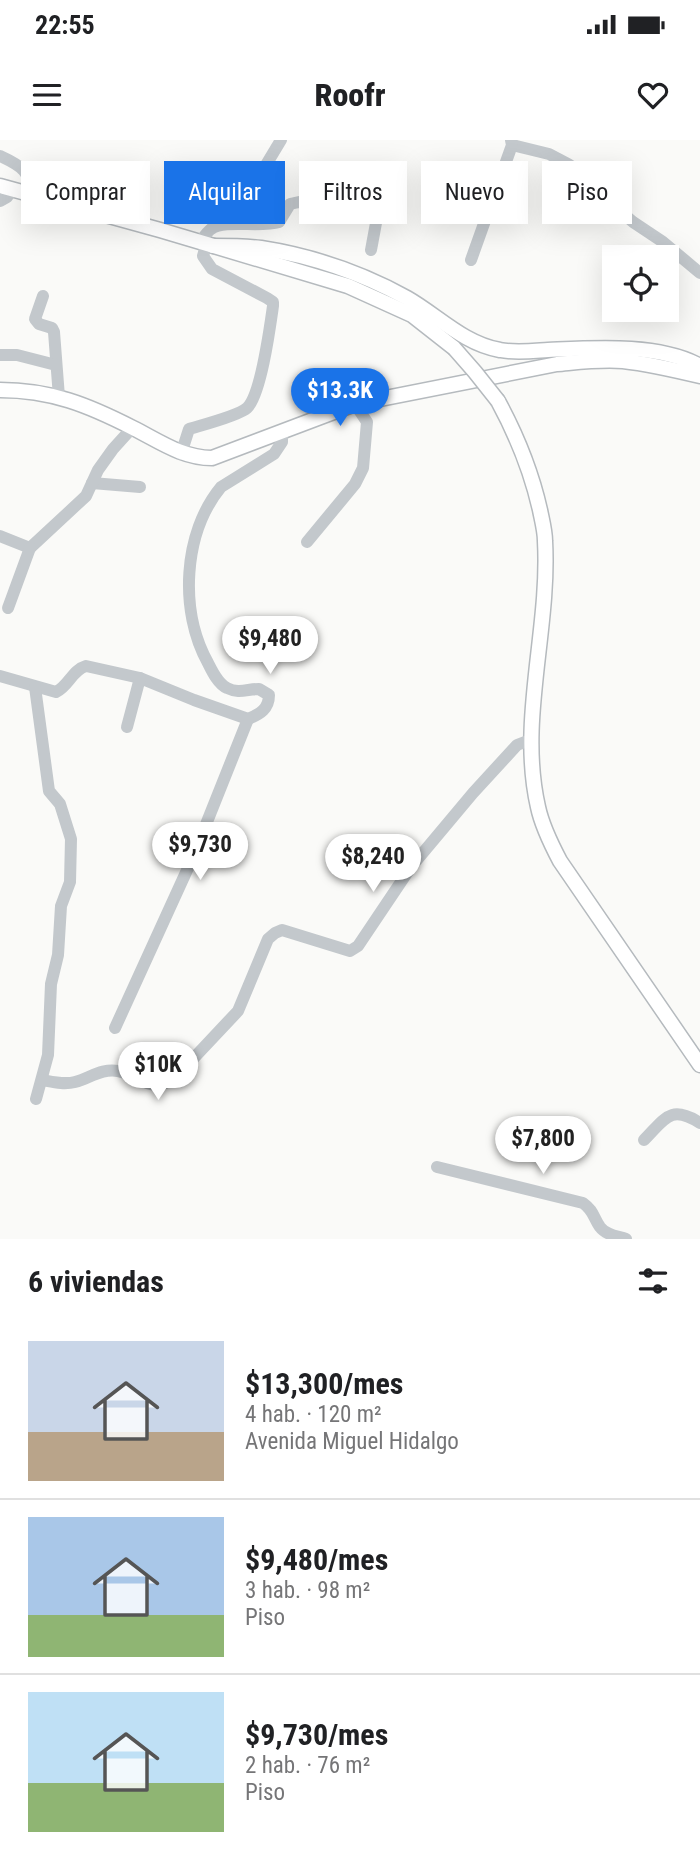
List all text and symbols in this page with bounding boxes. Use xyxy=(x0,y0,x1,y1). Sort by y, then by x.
text: 22:55 xyxy=(35,10,95,40)
icon: menu xyxy=(28,76,66,114)
text: Roofr xyxy=(315,76,386,114)
icon: heart xyxy=(634,76,672,114)
chip: Comprar xyxy=(21,161,150,224)
chip: Alquilar xyxy=(164,161,285,224)
chip: Filtros xyxy=(299,161,407,224)
chip: Nuevo xyxy=(421,161,528,224)
chip: Piso xyxy=(542,161,632,224)
map controls xyxy=(602,245,679,322)
button: locate xyxy=(602,245,679,322)
pin: $13.3K xyxy=(283,369,397,428)
text: $13.3K xyxy=(307,377,373,404)
pin: $9,480 xyxy=(213,616,327,676)
text: $9,480 xyxy=(238,625,302,652)
pin: $9,730 xyxy=(143,822,257,882)
text: $9,730 xyxy=(168,831,232,858)
pin: $8,240 xyxy=(316,834,430,894)
text: $8,240 xyxy=(341,843,405,870)
pin: $10K xyxy=(117,1042,199,1102)
text: $10K xyxy=(134,1051,182,1078)
pin: $7,800 xyxy=(486,1116,600,1176)
text: $7,800 xyxy=(511,1125,575,1152)
icon: filters xyxy=(634,1262,672,1300)
text: 6 viviendas xyxy=(28,1264,164,1299)
text: $13,300/mes xyxy=(245,1366,404,1401)
icon: home xyxy=(84,1369,168,1453)
text: 4 hab. · 120 m² xyxy=(245,1401,382,1428)
text: Avenida Miguel Hidalgo xyxy=(245,1428,459,1455)
text: $9,480/mes xyxy=(245,1542,388,1577)
icon: home xyxy=(84,1545,168,1629)
text: 3 hab. · 98 m² xyxy=(245,1577,370,1604)
text: Piso xyxy=(245,1604,285,1631)
text: $9,730/mes xyxy=(245,1717,388,1752)
icon: home xyxy=(84,1720,168,1804)
text: 2 hab. · 76 m² xyxy=(245,1752,370,1779)
text: Piso xyxy=(245,1779,285,1806)

